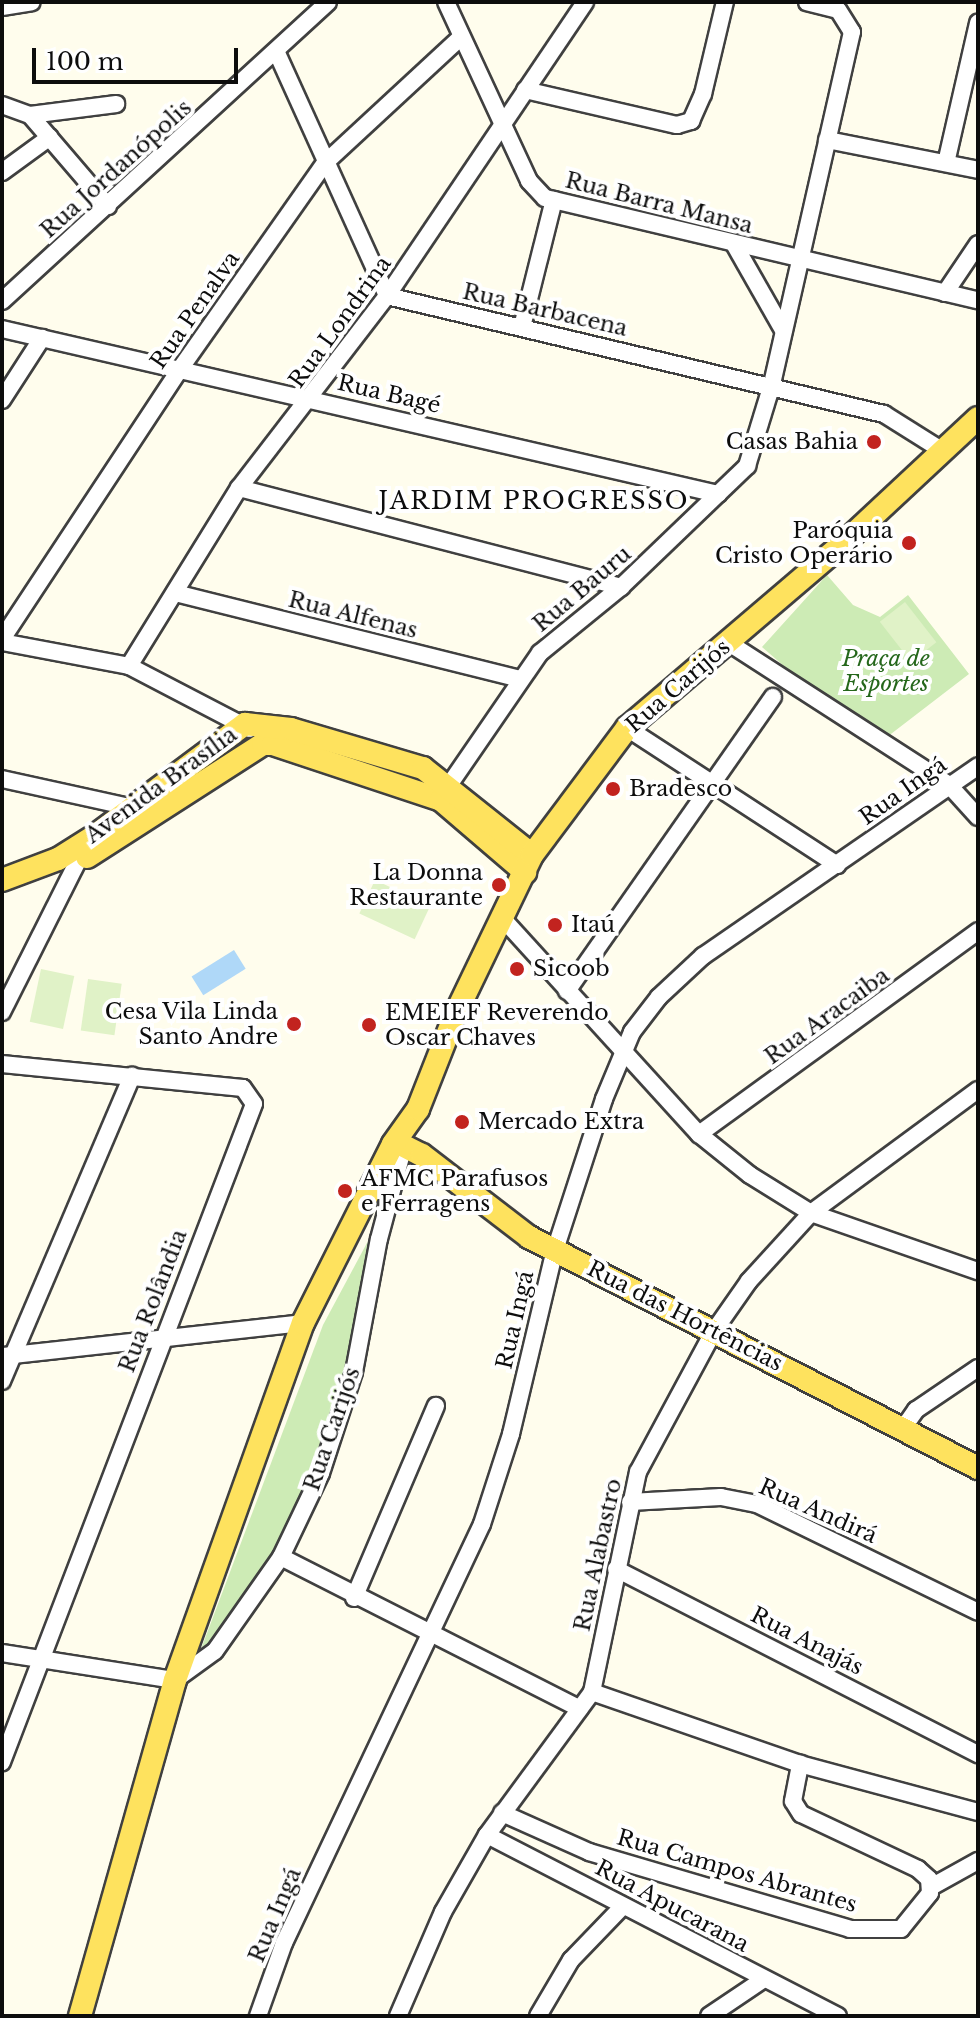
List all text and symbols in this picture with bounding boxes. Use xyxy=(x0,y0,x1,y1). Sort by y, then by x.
scale bar xyxy=(36,32,242,82)
text: 100 m xyxy=(46,47,124,76)
street label: Rua Jordanópolis xyxy=(35,94,197,244)
street label: Rua Barra Mansa xyxy=(562,167,756,239)
street label: Rua Penalva xyxy=(145,246,245,374)
street label: Rua Londrina xyxy=(283,251,397,393)
street label: Rua Barbacena xyxy=(460,278,630,342)
street label: Rua Bagé xyxy=(335,369,443,419)
place label: Casas Bahia xyxy=(726,429,858,455)
marker: Casas Bahia xyxy=(865,433,883,451)
district label: JARDIM PROGRESSO xyxy=(378,487,690,515)
place label: Paróquia Cristo Operário xyxy=(715,517,893,568)
marker: Paróquia Cristo Operário xyxy=(900,534,918,552)
street label: Rua Bauru xyxy=(528,540,636,638)
street label: Rua Alfenas xyxy=(285,586,421,644)
street label: Rua Carijós xyxy=(620,634,736,738)
park label: Praça de Esportes xyxy=(842,645,930,696)
street label: Avenida Brasília xyxy=(80,721,242,849)
street label: Rua Ingá xyxy=(854,751,952,831)
place label: Bradesco xyxy=(629,776,732,802)
marker: Bradesco xyxy=(604,780,622,798)
place label: La Donna Restaurante xyxy=(349,859,483,910)
marker: La Donna Restaurante xyxy=(490,876,508,894)
place label: Itaú xyxy=(571,912,615,938)
marker: Itaú xyxy=(546,916,564,934)
place label: Sicoob xyxy=(533,956,610,982)
marker: Sicoob xyxy=(508,960,526,978)
street label: Rua Aracaiba xyxy=(759,962,895,1070)
place label: Cesa Vila Linda Santo Andre xyxy=(103,998,278,1050)
place label: EMEIEF Reverendo Oscar Chaves xyxy=(385,999,609,1050)
marker: Cesa Vila Linda Santo Andre xyxy=(285,1015,303,1033)
marker: EMEIEF Reverendo Oscar Chaves xyxy=(360,1016,378,1034)
place label: Mercado Extra xyxy=(478,1109,644,1135)
marker: Mercado Extra xyxy=(453,1113,471,1131)
place label: AFMC Parafusos e Ferragens xyxy=(361,1165,548,1216)
marker: AFMC Parafusos e Ferragens xyxy=(336,1182,354,1200)
street label: Rua Rolândia xyxy=(114,1226,192,1376)
street label: Rua das Hortências xyxy=(583,1255,787,1377)
street label: Rua Ingá xyxy=(491,1268,539,1372)
street label: Rua Carijós xyxy=(298,1363,366,1495)
street label: Rua Andirá xyxy=(754,1473,882,1549)
street label: Rua Alabastro xyxy=(569,1476,627,1634)
street label: Rua Anajás xyxy=(746,1601,868,1681)
street label: Rua Campos Abrantes xyxy=(613,1824,861,1918)
street label: Rua Apucarana xyxy=(590,1854,754,1958)
street label: Rua Ingá xyxy=(243,1864,307,1966)

